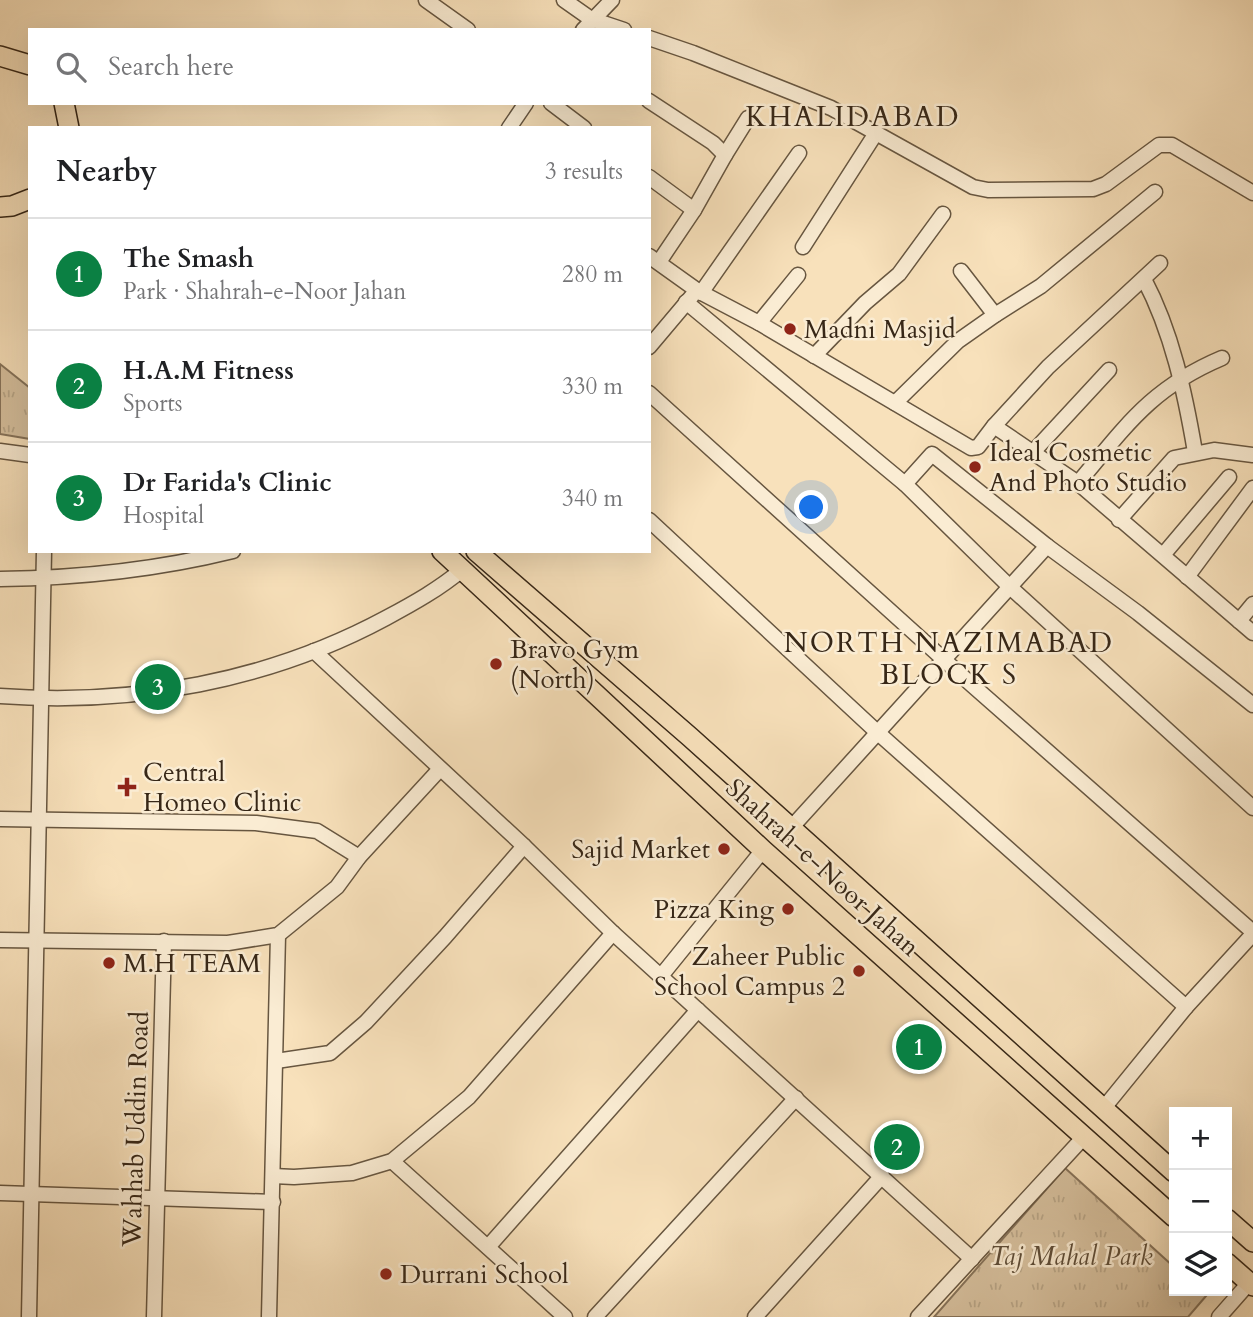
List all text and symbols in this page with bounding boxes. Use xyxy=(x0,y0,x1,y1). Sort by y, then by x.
search box xyxy=(28,28,651,105)
icon: search xyxy=(52,48,90,86)
text: Search here xyxy=(108,49,234,84)
district label: KHALIDABAD xyxy=(745,98,961,136)
text: Nearby xyxy=(56,151,157,192)
text: 3 results xyxy=(545,156,623,187)
text: The Smash xyxy=(123,241,254,276)
text: 1 xyxy=(73,259,85,290)
text: 280 m xyxy=(562,259,623,290)
text: Park · Shahrah-e-Noor Jahan xyxy=(123,276,406,307)
place label: Madni Masjid xyxy=(804,312,956,347)
marker: Madni Masjid xyxy=(782,321,798,337)
text: H.A.M Fitness xyxy=(123,353,294,388)
text: 2 xyxy=(73,371,85,402)
text: 330 m xyxy=(562,371,623,402)
text: Sports xyxy=(123,388,183,419)
place label: Ideal Cosmetic And Photo Studio xyxy=(989,435,1187,500)
marker: Ideal Cosmetic And Photo Studio xyxy=(967,459,983,475)
text: Dr Farida's Clinic xyxy=(123,465,332,500)
text: 3 xyxy=(73,483,85,514)
text: 340 m xyxy=(562,483,623,514)
your location xyxy=(794,490,828,524)
text: Hospital xyxy=(123,500,204,531)
district label: NORTH NAZIMABAD BLOCK S xyxy=(784,624,1114,694)
place label: Bravo Gym (North) xyxy=(510,632,639,697)
marker: Bravo Gym (North) xyxy=(488,656,504,672)
pin: 3 xyxy=(135,661,181,713)
place label: Central Homeo Clinic xyxy=(143,755,301,820)
street label: Shahrah-e-Noor Jahan xyxy=(718,771,927,964)
marker: Central Homeo Clinic xyxy=(117,777,137,797)
place label: Sajid Market xyxy=(571,832,710,867)
marker: Sajid Market xyxy=(716,841,732,857)
place label: Pizza King xyxy=(654,892,774,927)
marker: Pizza King xyxy=(780,901,796,917)
place label: Zaheer Public School Campus 2 xyxy=(654,939,845,1004)
place label: M.H TEAM xyxy=(123,946,261,981)
marker: M.H TEAM xyxy=(101,955,117,971)
marker: Zaheer Public School Campus 2 xyxy=(851,963,867,979)
street label: Wahhab Uddin Road xyxy=(114,1010,157,1248)
pin: 1 xyxy=(896,1021,942,1073)
map controls xyxy=(1169,1107,1232,1296)
button: + xyxy=(1169,1107,1232,1170)
pin: 2 xyxy=(874,1121,920,1173)
button: − xyxy=(1169,1170,1232,1233)
button: layers xyxy=(1169,1233,1232,1296)
park label: Taj Mahal Park xyxy=(989,1239,1153,1274)
place label: Durrani School xyxy=(400,1257,569,1292)
marker: Durrani School xyxy=(378,1266,394,1282)

